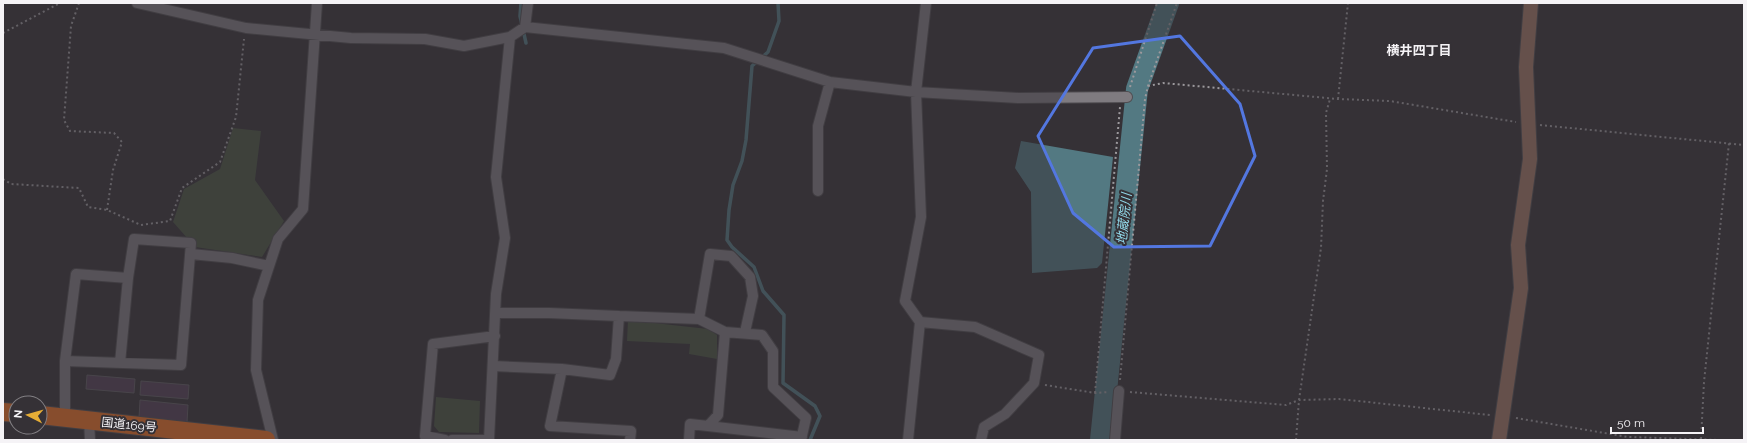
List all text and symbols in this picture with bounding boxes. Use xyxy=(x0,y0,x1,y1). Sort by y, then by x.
district label: 横井四丁目 xyxy=(1386,43,1452,58)
water label: 地蔵院川 xyxy=(1114,190,1134,246)
north arrow xyxy=(8,395,48,435)
text: N xyxy=(12,409,25,419)
scale bar xyxy=(1611,409,1703,435)
street label: 国道169号 xyxy=(101,415,157,435)
text: 50 m xyxy=(1617,416,1645,430)

